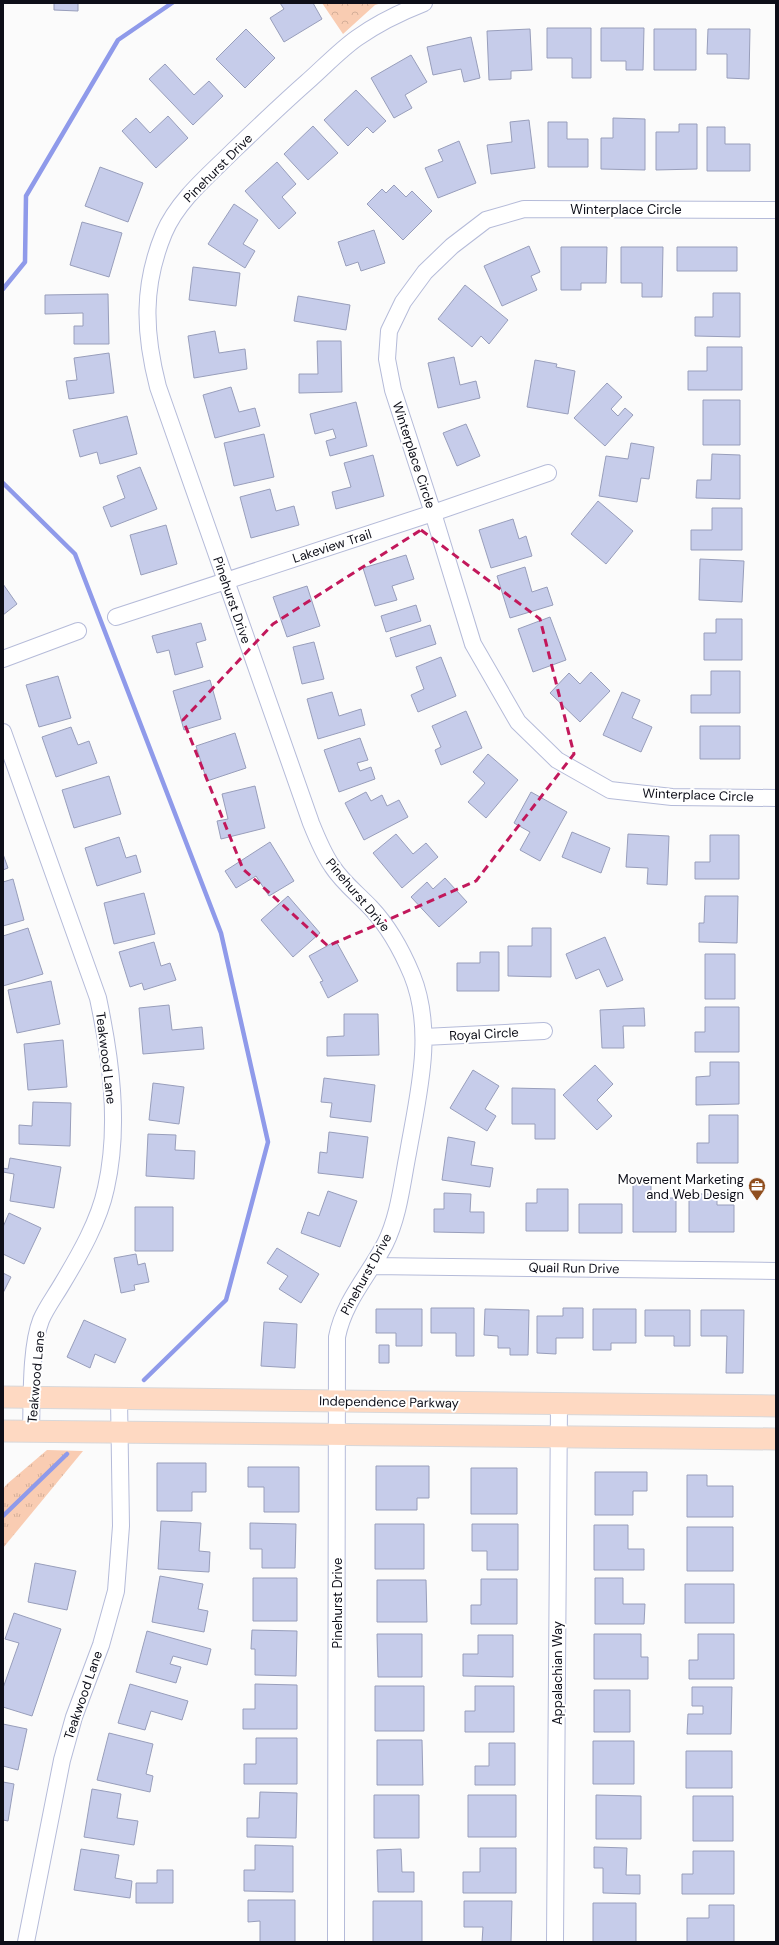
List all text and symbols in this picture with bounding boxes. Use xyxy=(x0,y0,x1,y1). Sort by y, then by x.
street label: Pinehurst Drive xyxy=(180,130,256,206)
street label: Winterplace Circle xyxy=(570,201,682,218)
street label: Winterplace Circle xyxy=(389,399,439,511)
street label: Lakeview Trail xyxy=(290,525,374,567)
street label: Pinehurst Drive xyxy=(209,554,255,646)
street label: Winterplace Circle xyxy=(642,785,754,805)
street label: Pinehurst Drive xyxy=(322,855,394,935)
street label: Teakwood Lane xyxy=(92,1011,120,1105)
street label: Royal Circle xyxy=(449,1024,519,1044)
place label: Movement Marketing and Web Design xyxy=(618,1171,744,1203)
office icon: Movement Marketing and Web Design xyxy=(747,1176,767,1201)
street label: Pinehurst Drive xyxy=(337,1230,395,1318)
street label: Quail Run Drive xyxy=(528,1259,620,1277)
street label: Teakwood Lane xyxy=(23,1330,49,1424)
street label: Independence Parkway xyxy=(319,1392,459,1412)
street label: Pinehurst Drive xyxy=(329,1558,346,1648)
street label: Appalachian Way xyxy=(549,1621,566,1725)
street label: Teakwood Lane xyxy=(60,1648,106,1742)

